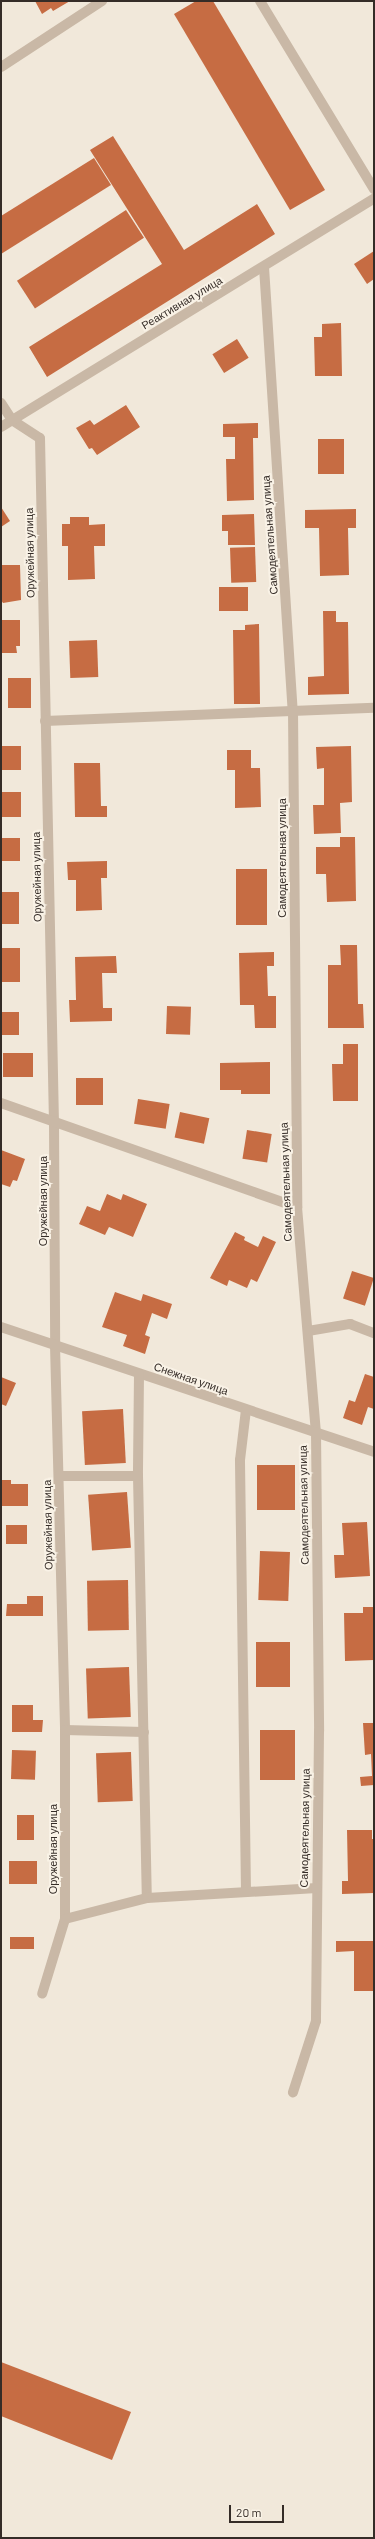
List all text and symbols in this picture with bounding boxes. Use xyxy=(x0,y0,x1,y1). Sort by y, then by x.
street label: Реактивная улица xyxy=(139,274,225,332)
street label: Самодеятельная улица xyxy=(259,475,281,595)
street label: Оружейная улица xyxy=(23,508,37,598)
street label: Самодеятельная улица xyxy=(275,798,289,918)
street label: Оружейная улица xyxy=(30,832,44,922)
street label: Самодеятельная улица xyxy=(277,1122,295,1242)
street label: Оружейная улица xyxy=(36,1156,50,1246)
street label: Снежная улица xyxy=(152,1360,230,1398)
street label: Самодеятельная улица xyxy=(296,1445,312,1565)
street label: Оружейная улица xyxy=(41,1480,55,1570)
street label: Самодеятельная улица xyxy=(297,1768,313,1888)
street label: Оружейная улица xyxy=(46,1804,60,1894)
scale bar xyxy=(231,2497,286,2523)
text: 20 m xyxy=(236,2505,262,2519)

